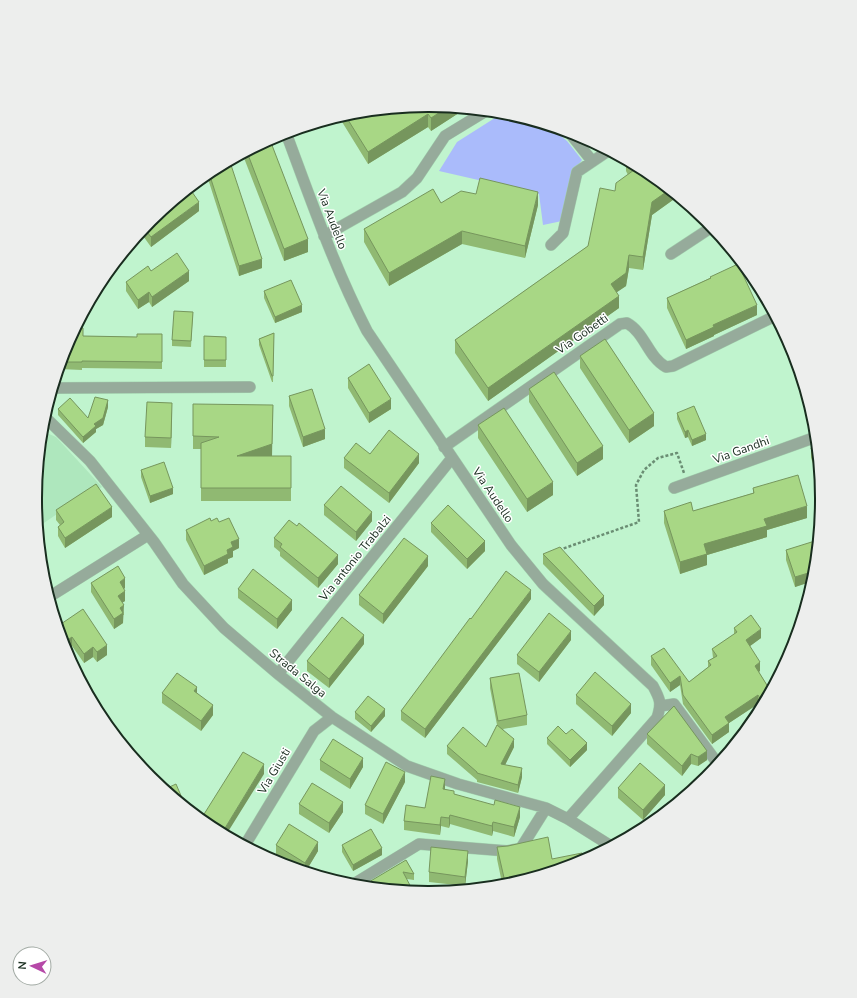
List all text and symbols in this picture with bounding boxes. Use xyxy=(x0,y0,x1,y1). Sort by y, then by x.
street label: Via Audello xyxy=(313,186,351,252)
street label: Via Gobetti xyxy=(552,310,611,358)
street label: Via Gandhi xyxy=(710,432,771,468)
street label: Via Audello xyxy=(468,464,517,526)
street label: Via antonio Trabalzi xyxy=(315,512,395,605)
street label: Strada Salga xyxy=(266,645,330,701)
street label: Via Giusti xyxy=(253,745,294,798)
north arrow xyxy=(12,946,52,986)
text: N xyxy=(15,961,30,970)

